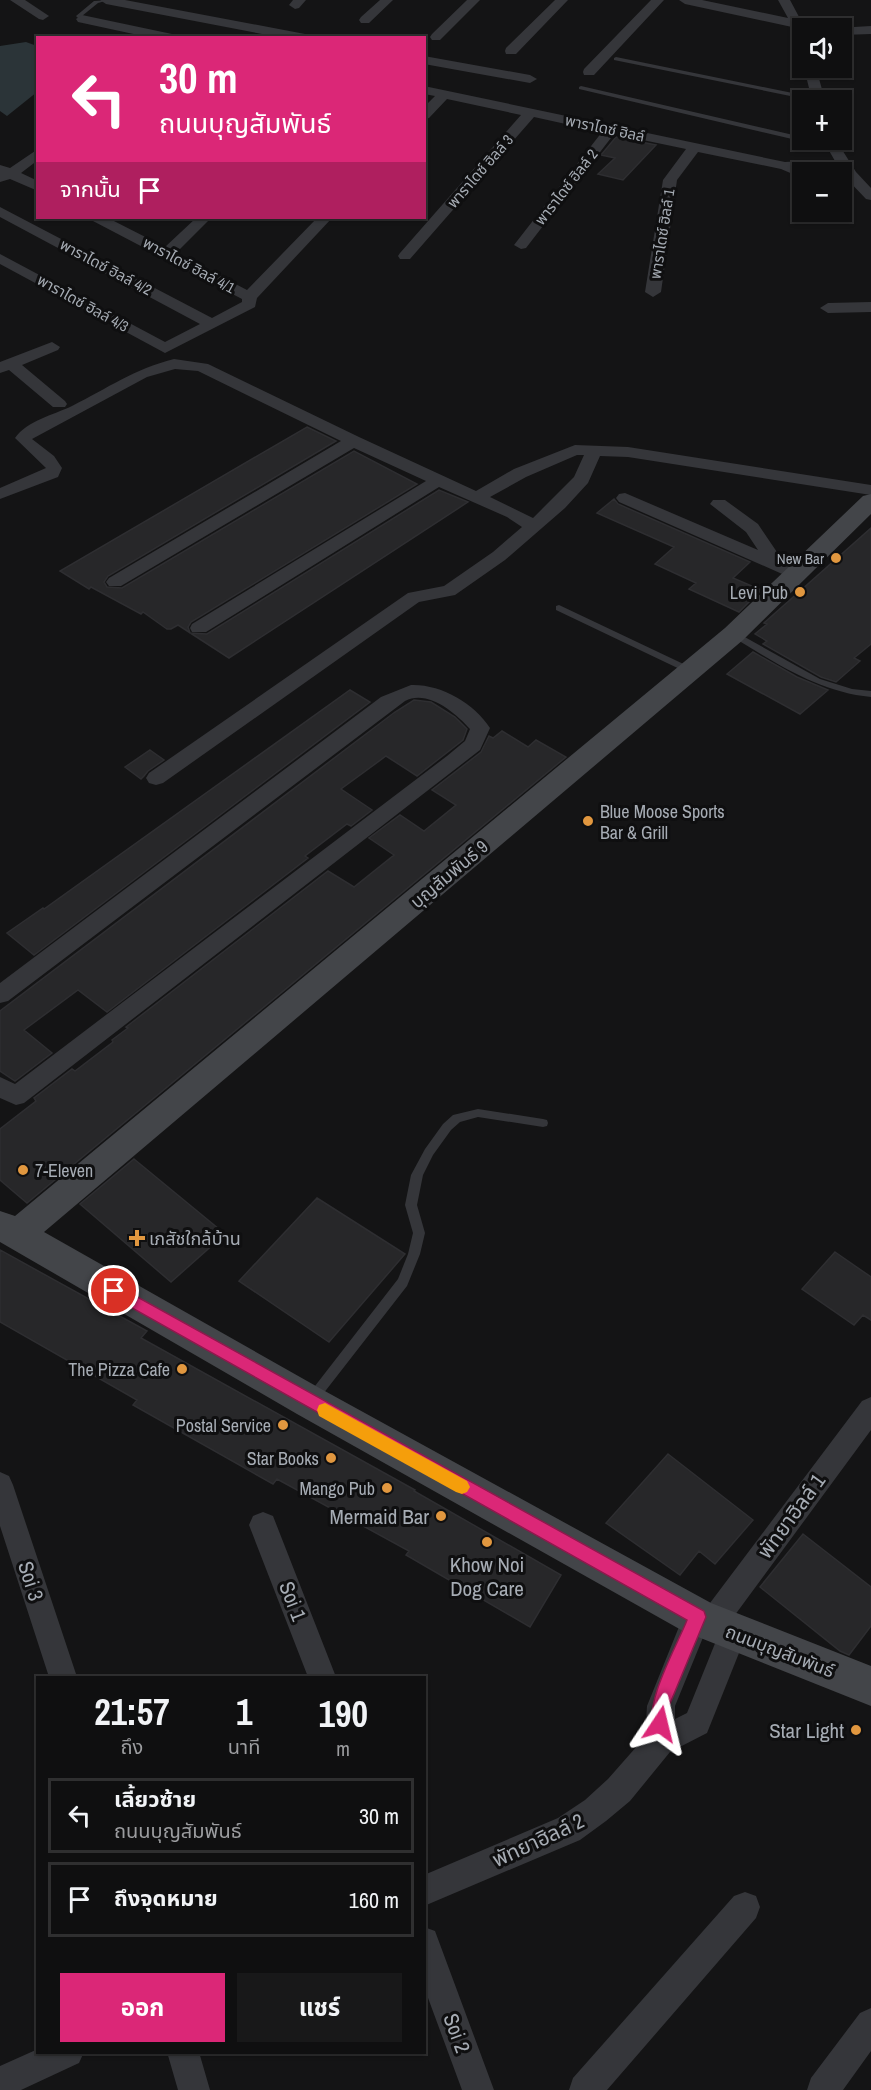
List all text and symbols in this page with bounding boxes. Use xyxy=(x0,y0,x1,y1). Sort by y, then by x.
map controls xyxy=(792,18,852,222)
button: sound xyxy=(792,18,852,78)
text: 30 m xyxy=(159,50,238,106)
icon: left xyxy=(60,60,138,138)
button: + xyxy=(792,90,852,150)
text: ถนนบุญสัมพันธ์ xyxy=(159,105,331,141)
street label: พาราไดซ์ ฮิลล์ xyxy=(563,109,647,147)
street label: พาราไดซ์ ฮิลล์ 3 xyxy=(442,130,518,212)
street label: พาราไดซ์ ฮิลล์ 2 xyxy=(530,145,602,229)
button: − xyxy=(792,162,852,222)
text: จากนั้น xyxy=(60,174,121,204)
icon: arrive xyxy=(133,174,166,207)
street label: พาราไดซ์ ฮิลล์ 1 xyxy=(645,187,680,281)
street label: พาราไดซ์ ฮิลล์ 4/1 xyxy=(139,232,239,298)
street label: พาราไดซ์ ฮิลล์ 4/2 xyxy=(56,234,156,300)
street label: พาราไดซ์ ฮิลล์ 4/3 xyxy=(34,269,133,337)
place label: New Bar xyxy=(777,548,824,569)
marker: New Bar xyxy=(829,551,843,565)
place label: Levi Pub xyxy=(730,580,788,605)
marker: Levi Pub xyxy=(793,585,807,599)
place label: Blue Moose Sports Bar & Grill xyxy=(600,799,725,845)
marker: Blue Moose Sports Bar & Grill xyxy=(581,814,595,828)
street label: บุญสัมพันธ์ 9 xyxy=(405,834,493,914)
place label: 7-Eleven xyxy=(35,1158,93,1183)
marker: 7-Eleven xyxy=(16,1163,30,1177)
place label: เภสัชใกล้บ้าน xyxy=(149,1226,241,1251)
marker: เภสัชใกล้บ้าน xyxy=(130,1231,144,1245)
pin xyxy=(88,1265,139,1316)
icon: arrive xyxy=(97,1274,130,1307)
place label: The Pizza Cafe xyxy=(68,1357,170,1382)
marker: The Pizza Cafe xyxy=(175,1362,189,1376)
place label: Postal Service xyxy=(176,1413,271,1438)
marker: Postal Service xyxy=(276,1418,290,1432)
place label: Star Books xyxy=(247,1446,319,1471)
marker: Star Books xyxy=(324,1451,338,1465)
street label: พัทยาฮิลล์ 1 xyxy=(750,1467,832,1564)
place label: Mango Pub xyxy=(300,1476,375,1501)
marker: Mango Pub xyxy=(380,1481,394,1495)
place label: Mermaid Bar xyxy=(329,1502,429,1531)
marker: Mermaid Bar xyxy=(434,1509,448,1523)
marker: Khow Noi Dog Care xyxy=(480,1535,494,1549)
place label: Khow Noi Dog Care xyxy=(450,1550,524,1603)
street label: Soi 3 xyxy=(11,1557,51,1605)
street label: Soi 1 xyxy=(272,1577,314,1625)
street label: ถนนบุญสัมพันธ์ xyxy=(722,1619,838,1683)
text: 21:57 xyxy=(94,1688,170,1736)
text: 1 xyxy=(236,1688,252,1736)
text: 190 xyxy=(319,1690,368,1738)
position arrow xyxy=(628,1692,692,1756)
place label: Star Light xyxy=(769,1716,844,1745)
marker: Star Light xyxy=(849,1723,863,1737)
text: ถึง xyxy=(121,1733,143,1760)
text: นาที xyxy=(228,1733,260,1760)
text: m xyxy=(336,1735,350,1762)
text: เลี้ยวซ้าย xyxy=(114,1784,196,1814)
icon: left xyxy=(63,1799,96,1832)
text: 30 m xyxy=(359,1801,399,1831)
street label: พัทยาฮิลล์ 2 xyxy=(487,1806,589,1874)
text: ถนนบุญสัมพันธ์ xyxy=(114,1817,242,1844)
icon: arrive xyxy=(63,1883,96,1916)
text: ถึงจุดหมาย xyxy=(114,1883,218,1913)
text: 160 m xyxy=(349,1885,399,1915)
button: ออก xyxy=(60,1973,225,2042)
button: แชร์ xyxy=(237,1973,402,2042)
street label: Soi 2 xyxy=(436,2009,478,2057)

